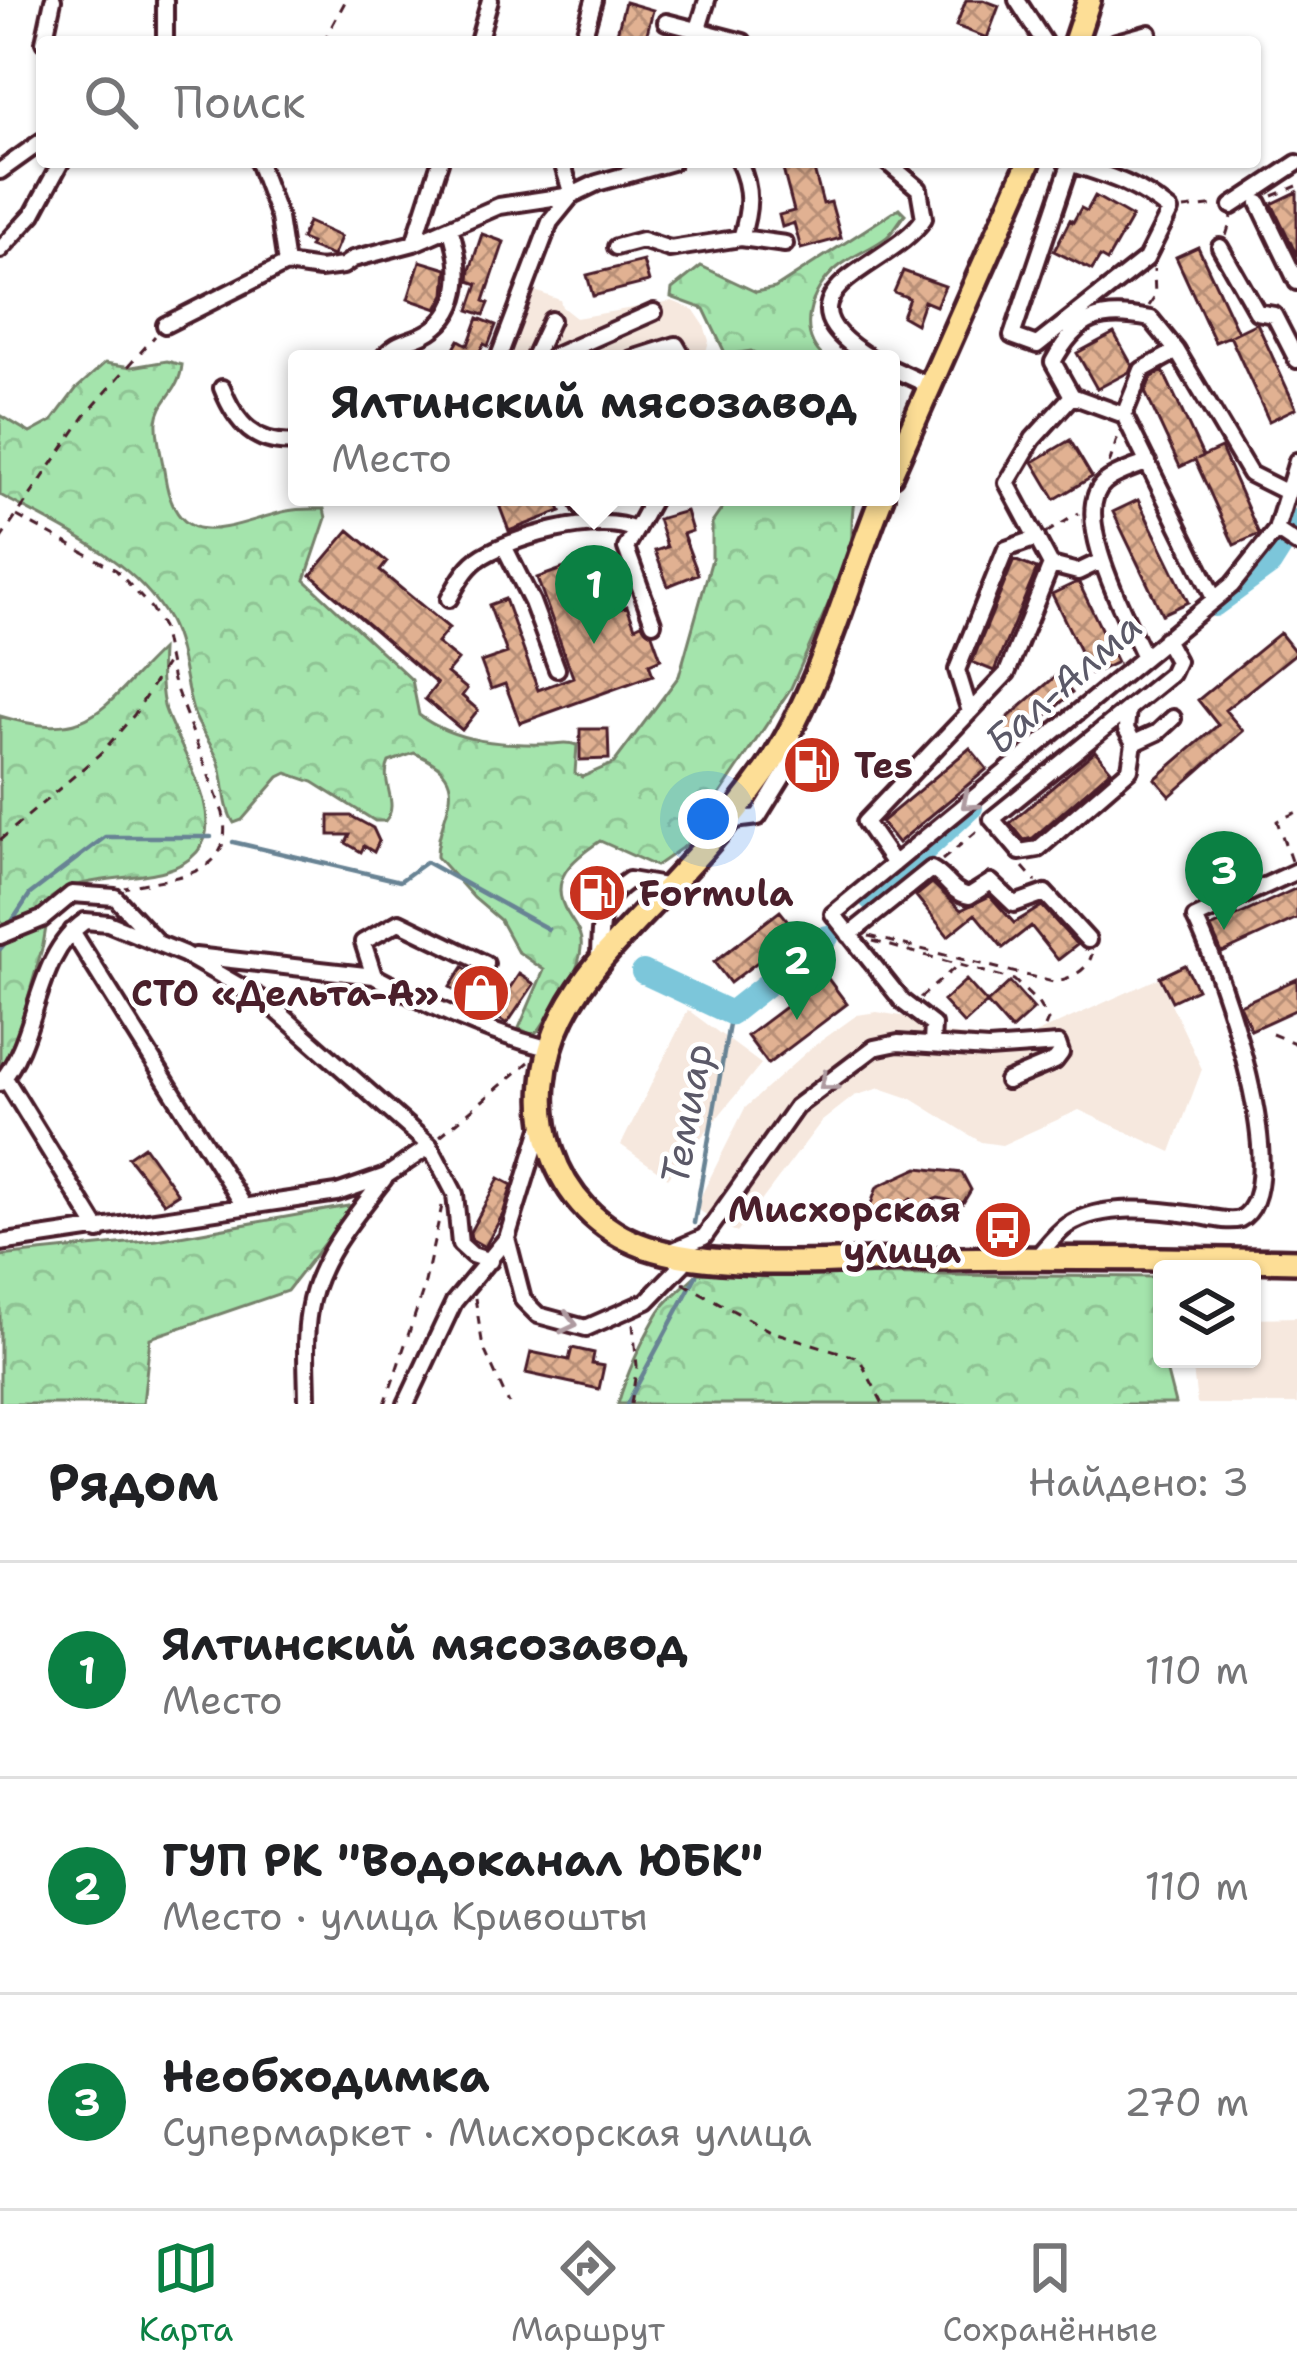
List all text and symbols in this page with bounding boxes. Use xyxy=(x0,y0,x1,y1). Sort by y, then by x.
search box xyxy=(36,36,1261,168)
icon: search xyxy=(78,69,144,135)
text: Поиск xyxy=(174,72,305,132)
popup xyxy=(288,350,900,506)
text: Ялтинский мясозавод xyxy=(331,372,857,432)
text: Место xyxy=(331,432,452,484)
pin: 1 xyxy=(555,545,633,644)
water label: Бал-Алма xyxy=(973,600,1153,766)
fuel station icon: Tes xyxy=(781,734,843,796)
place label: Tes xyxy=(854,741,913,790)
one-way arrow xyxy=(961,787,983,809)
your location xyxy=(678,789,738,849)
pin: 3 xyxy=(1185,831,1263,930)
fuel station icon: Formula xyxy=(566,862,628,924)
place label: Formula xyxy=(639,869,794,918)
pin: 2 xyxy=(758,921,836,1020)
shop icon: СТО «Дельта-А» xyxy=(450,962,512,1024)
place label: СТО «Дельта-А» xyxy=(131,969,439,1018)
water label: Темиар xyxy=(648,1039,724,1189)
one-way arrow xyxy=(818,1068,840,1090)
place label: Мисхорская улица xyxy=(727,1185,961,1275)
bus stop icon: Мисхорская улица xyxy=(972,1199,1034,1261)
map controls xyxy=(1153,1260,1261,1368)
button: layers xyxy=(1153,1260,1261,1368)
one-way arrow xyxy=(558,1309,578,1334)
text: Рядом xyxy=(48,1448,219,1516)
text: Найдено: 3 xyxy=(1028,1456,1249,1508)
text: Ялтинский мясозавод xyxy=(162,1614,688,1674)
text: 1 xyxy=(78,1644,96,1696)
text: 110 m xyxy=(1145,1644,1249,1696)
text: Место xyxy=(162,1674,283,1726)
text: ГУП РК "Водоканал ЮБК" xyxy=(162,1830,763,1890)
text: 2 xyxy=(73,1860,101,1912)
text: 110 m xyxy=(1145,1860,1249,1912)
text: Место · улица Кривошты xyxy=(162,1890,648,1942)
text: Необходимка xyxy=(162,2046,490,2106)
text: 3 xyxy=(73,2076,101,2128)
text: 270 m xyxy=(1124,2076,1249,2128)
text: Супермаркет · Мисхорская улица xyxy=(162,2106,812,2158)
tab: Карта xyxy=(139,2235,233,2352)
tab: Маршрут xyxy=(511,2235,665,2352)
tab: Сохранённые xyxy=(943,2235,1158,2352)

